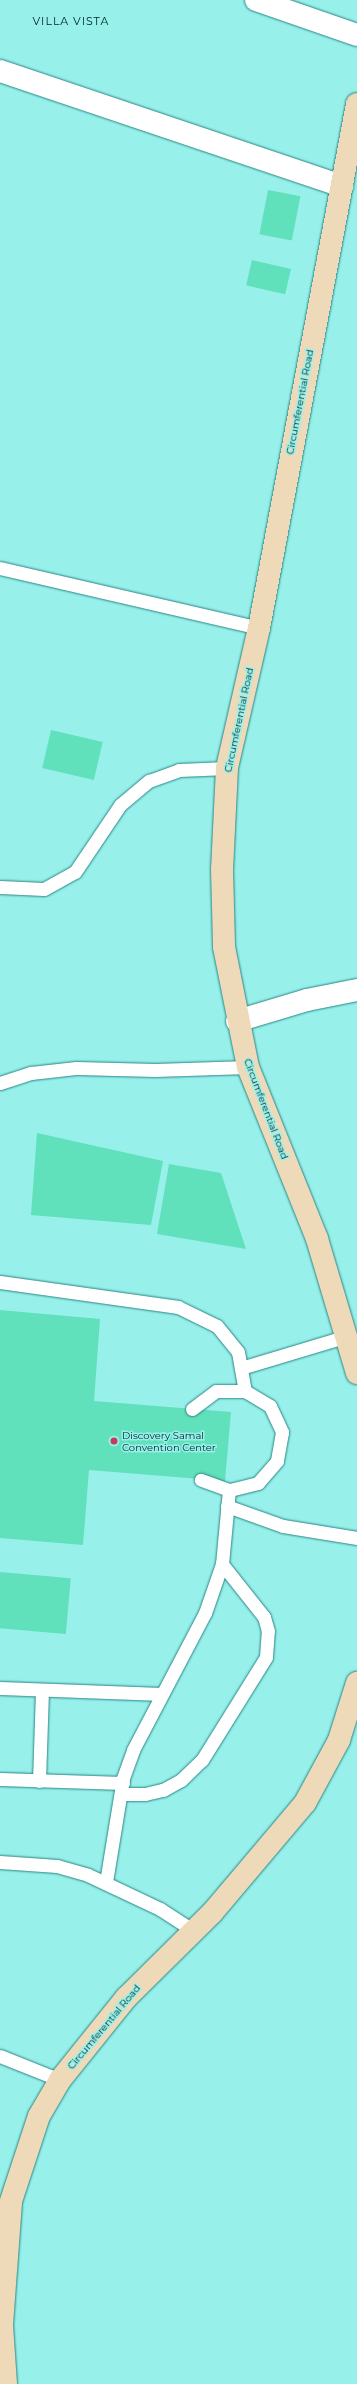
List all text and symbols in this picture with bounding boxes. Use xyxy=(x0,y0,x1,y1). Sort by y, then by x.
district label: VILLA VISTA xyxy=(33,14,109,28)
street label: Circumferential Road xyxy=(284,348,316,456)
street label: Circumferential Road xyxy=(222,667,256,773)
street label: Circumferential Road xyxy=(241,1057,291,1161)
place label: Discovery Samal Convention Center xyxy=(122,1429,216,1452)
marker: Discovery Samal Convention Center xyxy=(109,1436,119,1446)
street label: Circumferential Road xyxy=(65,1982,143,2072)

